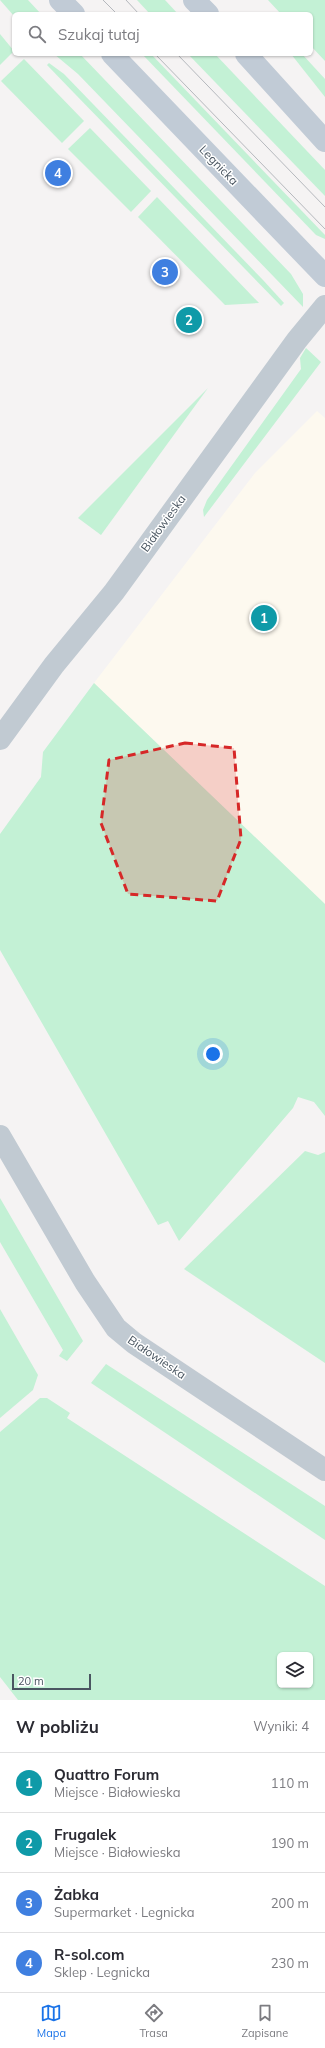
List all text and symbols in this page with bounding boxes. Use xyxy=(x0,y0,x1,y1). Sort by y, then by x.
search box xyxy=(12,12,313,56)
icon: search xyxy=(26,23,48,45)
text: Szukaj tutaj xyxy=(58,25,140,44)
street label: Legnicka xyxy=(196,142,242,188)
pin: 4 xyxy=(45,158,71,188)
pin: 3 xyxy=(152,257,178,287)
pin: 2 xyxy=(176,305,202,335)
street label: Białowieska xyxy=(137,492,189,554)
pin: 1 xyxy=(251,603,277,633)
your location xyxy=(203,1044,223,1064)
street label: Białowieska xyxy=(125,1332,189,1382)
map controls xyxy=(277,1652,313,1688)
button: layers xyxy=(277,1652,313,1688)
scale bar xyxy=(12,1672,91,1691)
text: 20 m xyxy=(18,1674,44,1688)
text: W pobliżu xyxy=(16,1716,99,1737)
text: Wyniki: 4 xyxy=(253,1718,309,1734)
text: Quattro Forum xyxy=(54,1765,159,1784)
text: 1 xyxy=(25,1775,33,1791)
text: 110 m xyxy=(271,1775,309,1791)
text: Miejsce · Białowieska xyxy=(54,1784,181,1800)
text: Frugalek xyxy=(54,1825,116,1844)
text: 2 xyxy=(25,1835,33,1851)
text: 190 m xyxy=(271,1835,309,1851)
text: Miejsce · Białowieska xyxy=(54,1844,181,1860)
text: Żabka xyxy=(54,1885,99,1904)
text: 3 xyxy=(25,1895,33,1911)
text: 200 m xyxy=(271,1895,309,1911)
text: Supermarket · Legnicka xyxy=(54,1904,195,1920)
text: R-sol.com xyxy=(54,1945,124,1964)
text: 4 xyxy=(25,1955,33,1971)
text: 230 m xyxy=(271,1955,309,1971)
text: Sklep · Legnicka xyxy=(54,1964,150,1980)
tab: Mapa xyxy=(37,2002,66,2040)
tab: Trasa xyxy=(140,2002,168,2040)
tab: Zapisane xyxy=(241,2002,288,2040)

